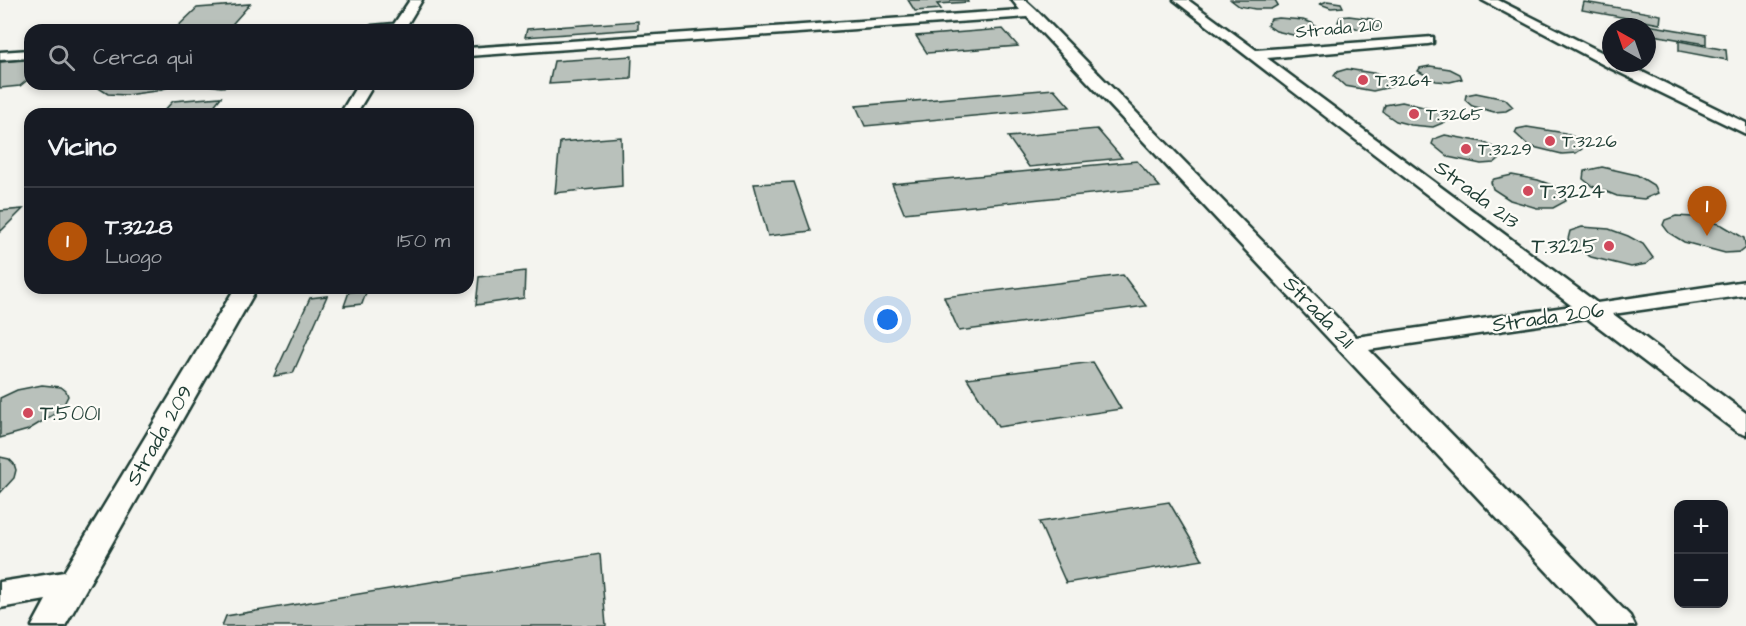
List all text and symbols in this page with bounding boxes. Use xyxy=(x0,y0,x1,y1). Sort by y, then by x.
street label: Strada 210 xyxy=(1294,12,1384,45)
north arrow xyxy=(1602,18,1656,72)
search box xyxy=(24,24,474,90)
icon: search xyxy=(45,41,78,74)
text: Cerca qui xyxy=(93,42,192,73)
place label: T.3264 xyxy=(1375,68,1432,93)
marker: T.3264 xyxy=(1356,73,1370,87)
place label: T.3265 xyxy=(1426,102,1483,127)
marker: T.3265 xyxy=(1407,107,1421,121)
text: Vicino xyxy=(48,129,116,165)
place label: T.3226 xyxy=(1562,129,1617,154)
marker: T.3226 xyxy=(1543,134,1557,148)
place label: T.3229 xyxy=(1478,137,1532,162)
marker: T.3229 xyxy=(1459,142,1473,156)
street label: Strada 213 xyxy=(1428,153,1525,236)
place label: T.3224 xyxy=(1540,177,1605,206)
marker: T.3224 xyxy=(1521,184,1535,198)
pin: 1 xyxy=(1688,186,1726,236)
text: T.3228 xyxy=(105,212,172,243)
text: 1 xyxy=(66,227,69,255)
text: 150 m xyxy=(397,227,450,255)
place label: T.3225 xyxy=(1531,232,1597,261)
marker: T.3225 xyxy=(1602,239,1616,253)
text: Luogo xyxy=(105,243,162,271)
street label: Strada 211 xyxy=(1276,269,1361,356)
street label: Strada 206 xyxy=(1490,295,1606,340)
your location xyxy=(873,305,902,334)
street label: Strada 209 xyxy=(119,380,200,491)
place label: T.5001 xyxy=(40,399,100,428)
marker: T.5001 xyxy=(21,406,35,420)
map controls xyxy=(1674,500,1728,608)
button: + xyxy=(1674,500,1728,554)
button: − xyxy=(1674,554,1728,608)

